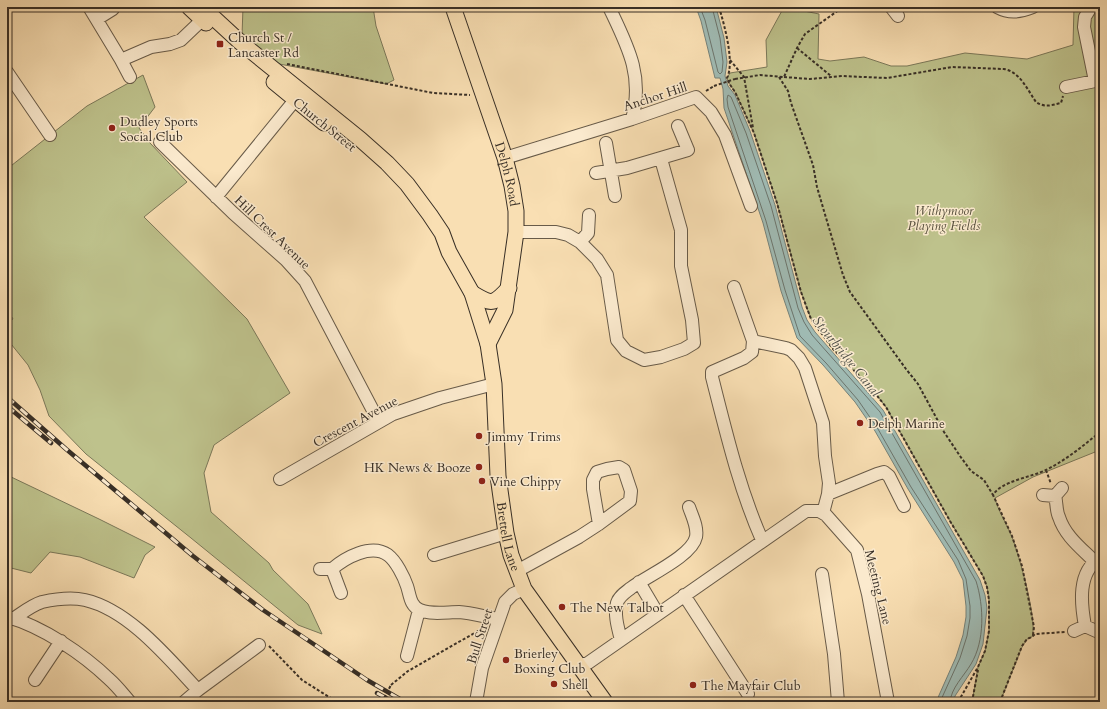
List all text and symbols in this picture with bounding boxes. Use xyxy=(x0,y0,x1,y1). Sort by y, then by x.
place label: Church St / Lancaster Rd xyxy=(228,29,299,62)
marker: Church St / Lancaster Rd xyxy=(215,39,225,49)
street label: Anchor Hill xyxy=(621,78,690,116)
street label: Church Street xyxy=(289,94,360,156)
place label: Dudley Sports Social Club xyxy=(120,113,198,146)
marker: Dudley Sports Social Club xyxy=(107,123,117,133)
street label: Delph Road xyxy=(490,140,523,208)
street label: Hill Crest Avenue xyxy=(230,192,314,274)
park label: Withymoor Playing Fields xyxy=(907,202,981,235)
water label: Stourbridge Canal xyxy=(808,312,886,402)
street label: Crescent Avenue xyxy=(310,392,401,452)
place label: Delph Marine xyxy=(868,415,945,433)
marker: Delph Marine xyxy=(855,418,865,428)
place label: Jimmy Trims xyxy=(485,428,561,446)
marker: Jimmy Trims xyxy=(474,431,484,441)
place label: HK News & Booze xyxy=(364,459,471,477)
marker: HK News & Booze xyxy=(474,462,484,472)
place label: Vine Chippy xyxy=(490,473,562,491)
marker: Vine Chippy xyxy=(477,476,487,486)
street label: Brettell Lane xyxy=(492,501,524,574)
street label: Meeting Lane xyxy=(860,548,896,627)
place label: The New Talbot xyxy=(570,599,664,617)
marker: The New Talbot xyxy=(557,602,567,612)
street label: Bull Street xyxy=(463,606,497,666)
place label: Brierley Boxing Club xyxy=(514,645,586,678)
marker: Brierley Boxing Club xyxy=(501,655,511,665)
place label: Shell xyxy=(562,676,589,694)
place label: The Mayfair Club xyxy=(701,677,801,695)
marker: Shell xyxy=(549,679,559,689)
marker: The Mayfair Club xyxy=(688,680,698,690)

